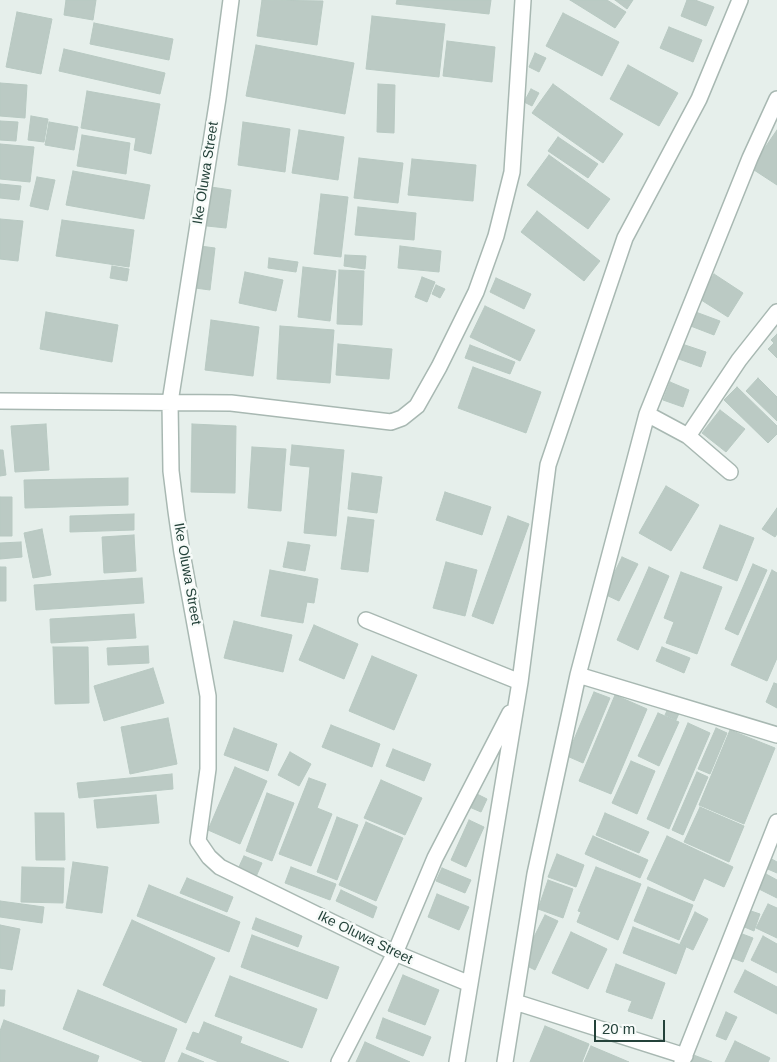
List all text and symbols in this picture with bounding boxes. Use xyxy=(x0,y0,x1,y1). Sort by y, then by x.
street label: Ike Oluwa Street xyxy=(190,121,222,225)
street label: Ike Oluwa Street xyxy=(170,522,204,626)
street label: Ike Oluwa Street xyxy=(315,908,415,968)
scale bar xyxy=(597,1010,668,1042)
text: 20 m xyxy=(602,1020,635,1037)

